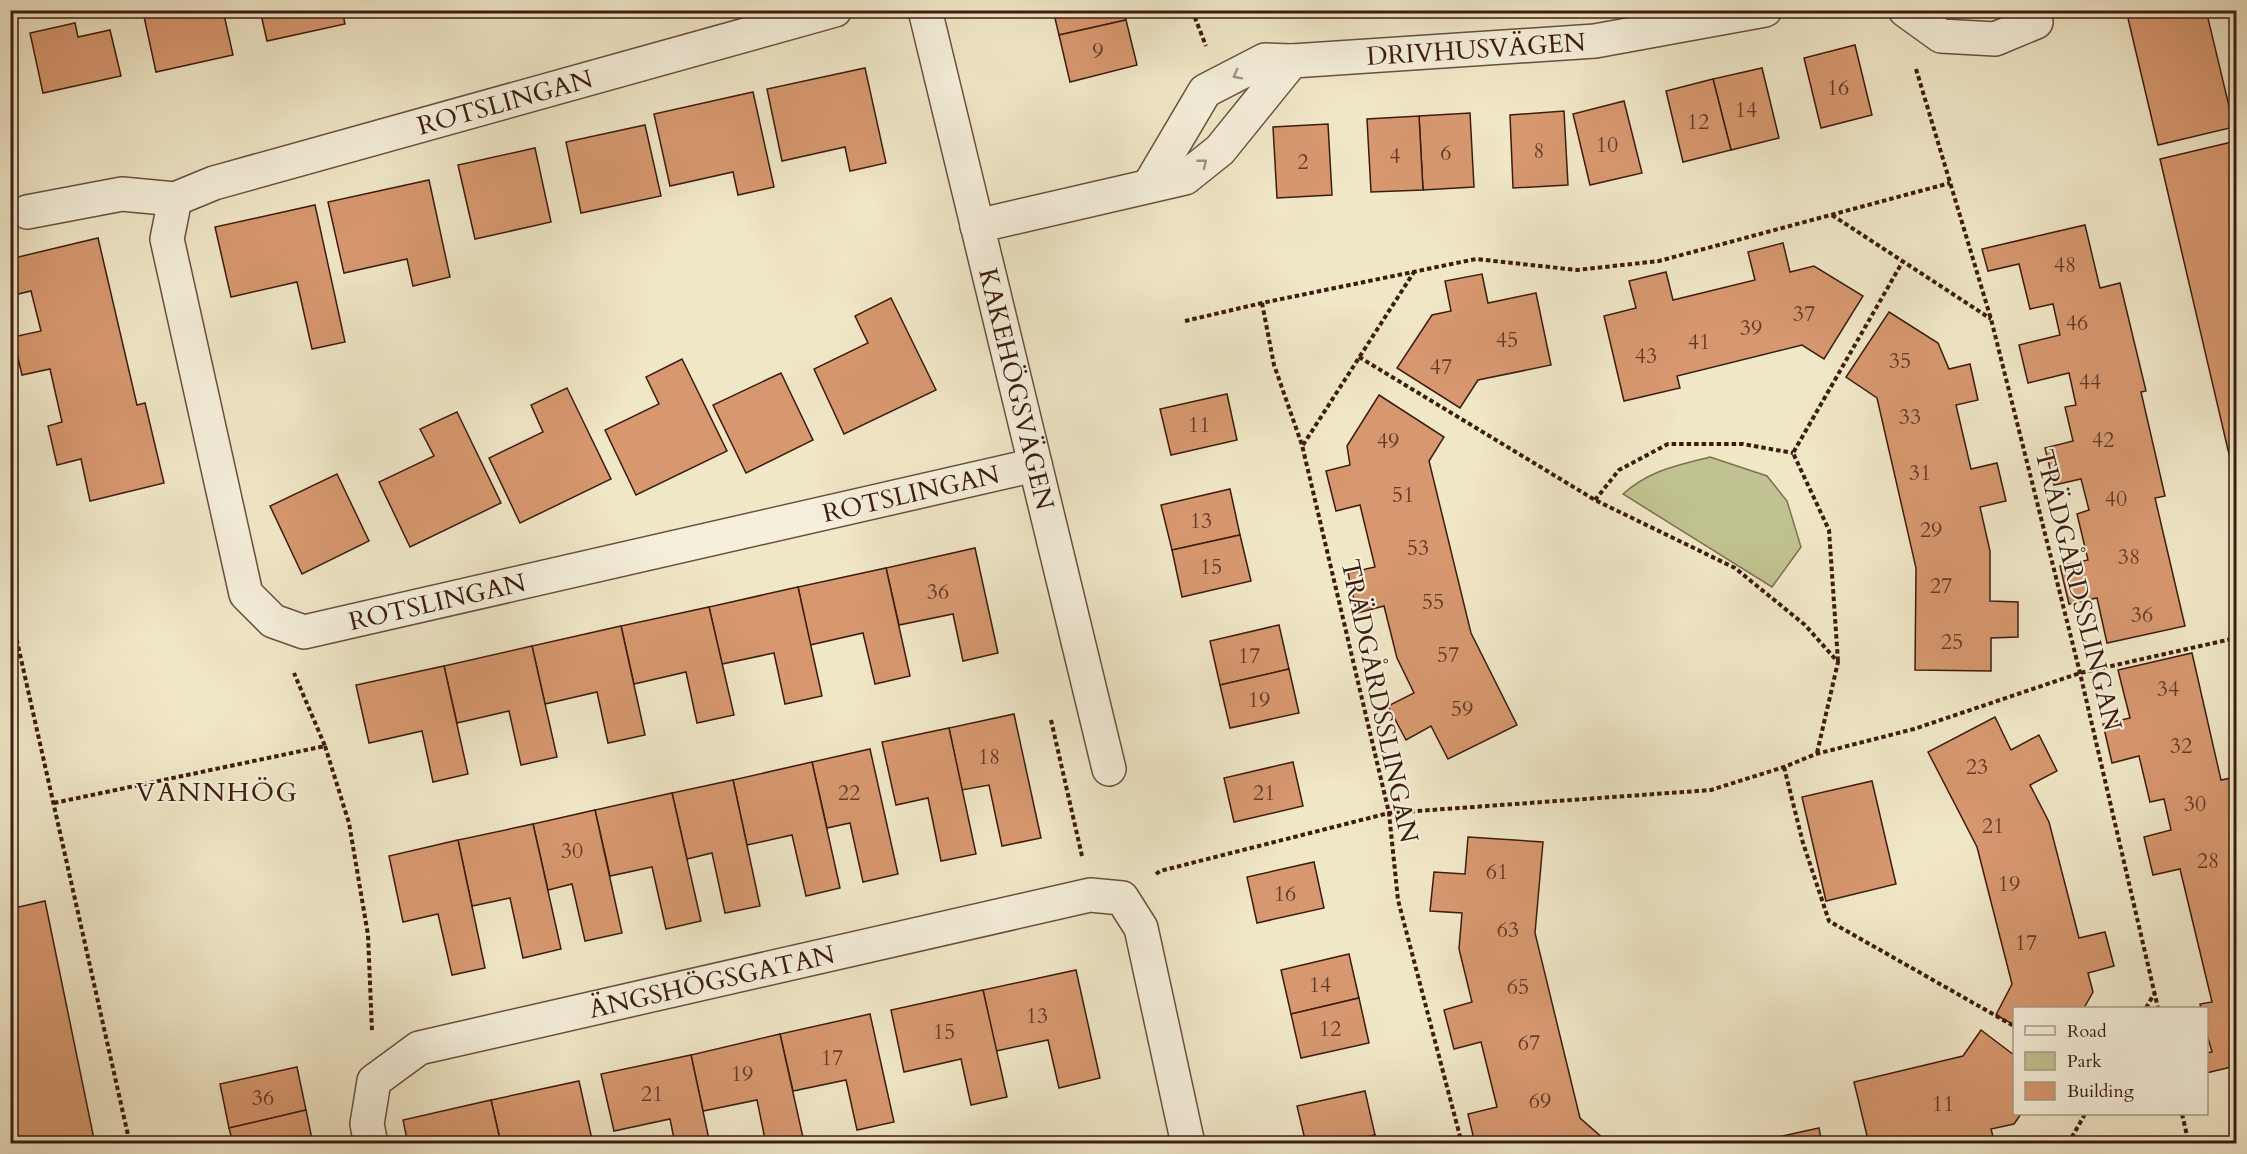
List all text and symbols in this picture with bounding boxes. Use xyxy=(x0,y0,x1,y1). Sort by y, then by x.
street label: DRIVHUSVÄGEN xyxy=(1365,25,1587,74)
house number: 9 xyxy=(1092,36,1104,66)
street label: ROTSLINGAN xyxy=(413,61,597,144)
one-way arrow xyxy=(1232,67,1243,79)
house number: 16 xyxy=(1827,73,1849,103)
house number: 14 xyxy=(1735,95,1757,125)
house number: 12 xyxy=(1687,107,1709,137)
house number: 10 xyxy=(1596,130,1618,160)
house number: 8 xyxy=(1533,136,1545,166)
house number: 6 xyxy=(1440,138,1452,168)
house number: 4 xyxy=(1389,141,1401,171)
house number: 2 xyxy=(1297,147,1309,177)
one-way arrow xyxy=(1197,160,1208,171)
house number: 48 xyxy=(2054,250,2076,280)
street label: KAKEHÖGSVÄGEN xyxy=(970,265,1063,514)
house number: 37 xyxy=(1793,299,1815,329)
house number: 46 xyxy=(2066,308,2088,338)
house number: 39 xyxy=(1740,313,1762,343)
house number: 45 xyxy=(1496,325,1518,355)
house number: 41 xyxy=(1688,327,1710,357)
house number: 43 xyxy=(1635,341,1657,371)
house number: 35 xyxy=(1889,346,1911,376)
house number: 47 xyxy=(1430,352,1452,382)
house number: 44 xyxy=(2079,367,2101,397)
house number: 33 xyxy=(1899,402,1921,432)
house number: 11 xyxy=(1188,410,1210,440)
house number: 42 xyxy=(2092,425,2114,455)
house number: 49 xyxy=(1377,426,1399,456)
street label: TRÄDGÅRDSSLINGAN xyxy=(2027,446,2130,735)
street label: ROTSLINGAN xyxy=(819,457,1003,531)
house number: 31 xyxy=(1909,458,1931,488)
house number: 51 xyxy=(1392,480,1414,510)
house number: 40 xyxy=(2105,484,2127,514)
house number: 13 xyxy=(1190,506,1212,536)
house number: 29 xyxy=(1920,515,1942,545)
house number: 53 xyxy=(1407,533,1429,563)
house number: 38 xyxy=(2118,542,2140,572)
house number: 15 xyxy=(1200,552,1222,582)
street label: TRÄDGÅRDSSLINGAN xyxy=(1332,556,1427,846)
street label: ROTSLINGAN xyxy=(345,565,529,639)
house number: 27 xyxy=(1930,571,1952,601)
house number: 36 xyxy=(927,577,949,607)
house number: 55 xyxy=(1422,587,1444,617)
house number: 36 xyxy=(2131,600,2153,630)
house number: 25 xyxy=(1941,627,1963,657)
house number: 57 xyxy=(1437,640,1459,670)
house number: 17 xyxy=(1238,641,1260,671)
house number: 34 xyxy=(2157,674,2179,704)
house number: 19 xyxy=(1248,685,1270,715)
house number: 59 xyxy=(1451,694,1473,724)
house number: 32 xyxy=(2170,731,2192,761)
house number: 18 xyxy=(978,742,1000,772)
house number: 23 xyxy=(1966,752,1988,782)
district label: VANNHÖG xyxy=(136,774,298,811)
house number: 22 xyxy=(838,778,860,808)
house number: 21 xyxy=(1253,778,1275,808)
house number: 30 xyxy=(2184,789,2206,819)
house number: 21 xyxy=(1982,811,2004,841)
house number: 30 xyxy=(561,836,583,866)
house number: 28 xyxy=(2197,846,2219,876)
house number: 61 xyxy=(1486,857,1508,887)
house number: 19 xyxy=(1998,869,2020,899)
house number: 16 xyxy=(1274,879,1296,909)
house number: 63 xyxy=(1497,915,1519,945)
house number: 17 xyxy=(2015,928,2037,958)
street label: ÄNGSHÖGSGATAN xyxy=(586,937,838,1027)
house number: 14 xyxy=(1309,970,1331,1000)
house number: 65 xyxy=(1507,972,1529,1002)
house number: 13 xyxy=(1026,1001,1048,1031)
legend xyxy=(2013,1007,2208,1115)
house number: 12 xyxy=(1319,1014,1341,1044)
house number: 15 xyxy=(933,1017,955,1047)
text: Road xyxy=(2067,1019,2107,1044)
house number: 67 xyxy=(1518,1028,1540,1058)
house number: 17 xyxy=(821,1043,843,1073)
text: Park xyxy=(2067,1049,2102,1074)
house number: 19 xyxy=(731,1059,753,1089)
house number: 21 xyxy=(641,1079,663,1109)
text: Building xyxy=(2067,1079,2135,1104)
house number: 36 xyxy=(252,1083,274,1113)
house number: 69 xyxy=(1529,1086,1551,1116)
house number: 11 xyxy=(1932,1089,1954,1119)

